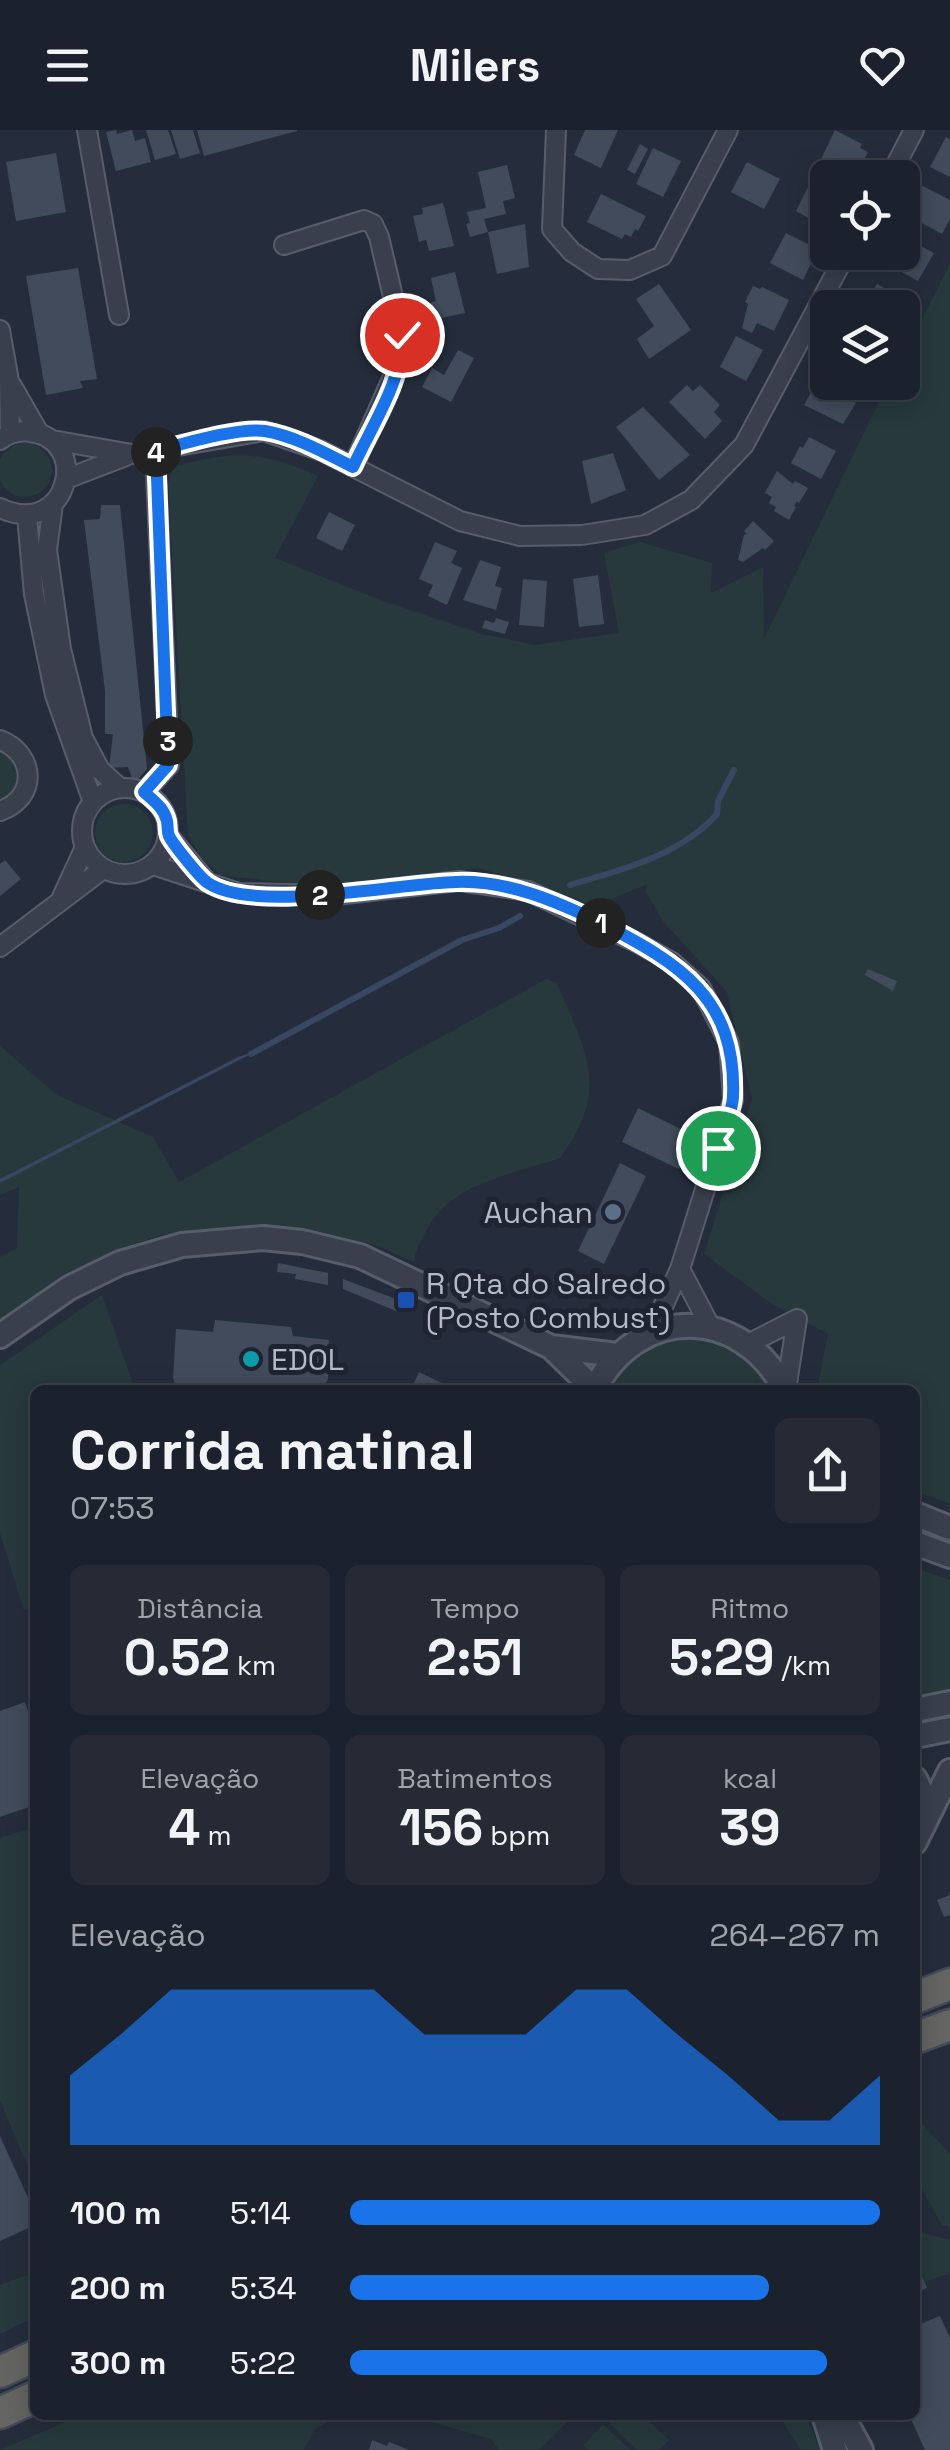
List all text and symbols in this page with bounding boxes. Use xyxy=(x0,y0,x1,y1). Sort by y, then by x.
text: Milers xyxy=(410,37,540,94)
icon: menu xyxy=(40,38,95,93)
icon: heart xyxy=(855,38,910,93)
map controls xyxy=(810,160,920,400)
button: locate xyxy=(810,160,920,270)
button: layers xyxy=(810,290,920,400)
pin xyxy=(360,293,445,378)
icon: check xyxy=(375,308,430,363)
pin: 4 xyxy=(131,427,181,477)
text: 4 xyxy=(147,434,165,470)
pin: 3 xyxy=(143,716,193,766)
text: 3 xyxy=(159,723,177,759)
pin: 2 xyxy=(295,870,345,920)
text: 2 xyxy=(312,877,328,913)
pin: 1 xyxy=(576,898,626,948)
text: 1 xyxy=(595,905,607,941)
pin xyxy=(676,1106,761,1191)
icon: arrive xyxy=(691,1121,746,1176)
place label: Auchan xyxy=(484,1193,593,1232)
marker: Auchan xyxy=(602,1201,624,1223)
place label: R Qta do Salredo (Posto Combust) xyxy=(426,1264,670,1337)
marker: R Qta do Salredo (Posto Combust) xyxy=(395,1289,417,1311)
place label: EDOL xyxy=(271,1340,344,1379)
marker: EDOL xyxy=(240,1348,262,1370)
text: Corrida matinal xyxy=(70,1415,475,1485)
button: share xyxy=(775,1418,880,1523)
text: 07:53 xyxy=(70,1488,155,1528)
text: Distância xyxy=(137,1590,263,1626)
text: Tempo xyxy=(430,1590,520,1626)
text: Ritmo xyxy=(711,1590,789,1626)
text: 0.52 xyxy=(124,1626,230,1690)
text: 2:51 xyxy=(427,1626,523,1690)
text: 5:29 xyxy=(669,1626,774,1690)
text: km xyxy=(230,1647,276,1683)
text: /km xyxy=(774,1647,831,1683)
text: Elevação xyxy=(141,1760,259,1796)
text: Batimentos xyxy=(397,1760,553,1796)
text: kcal xyxy=(723,1760,777,1796)
text: 4 xyxy=(168,1796,200,1860)
text: 156 xyxy=(400,1796,483,1860)
text: 39 xyxy=(719,1796,781,1860)
text: m xyxy=(200,1817,232,1853)
text: bpm xyxy=(483,1817,550,1853)
text: Elevação xyxy=(70,1915,206,1955)
text: 264–267 m xyxy=(709,1915,880,1955)
text: 100 m xyxy=(70,2193,161,2233)
text: 5:14 xyxy=(230,2193,291,2233)
text: 200 m xyxy=(70,2268,166,2308)
text: 5:34 xyxy=(230,2268,297,2308)
text: 300 m xyxy=(70,2343,166,2383)
text: 5:22 xyxy=(230,2343,296,2383)

